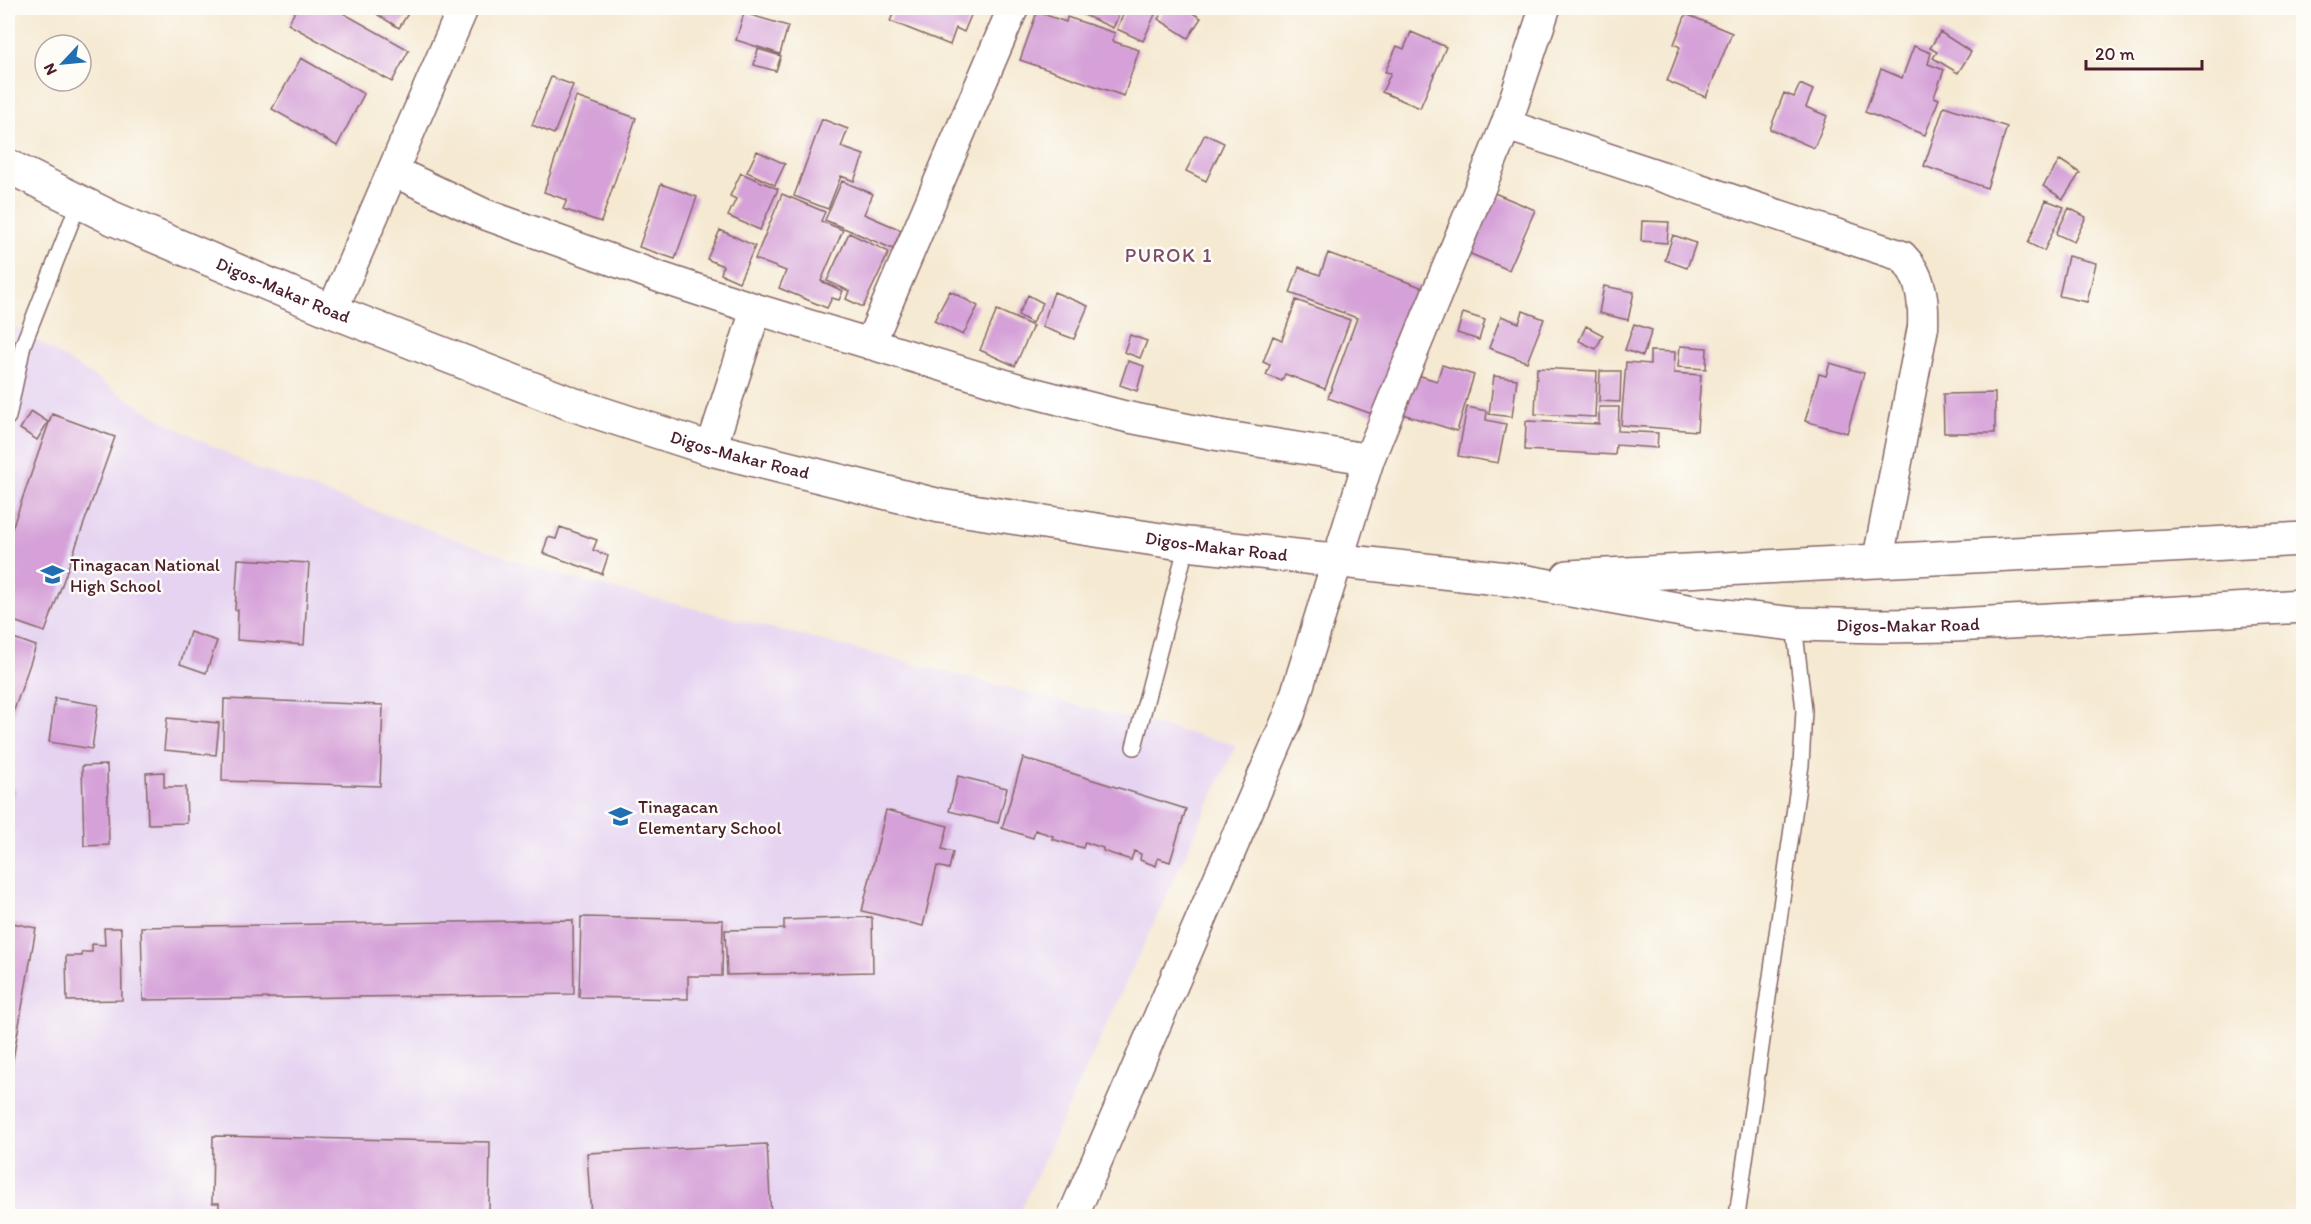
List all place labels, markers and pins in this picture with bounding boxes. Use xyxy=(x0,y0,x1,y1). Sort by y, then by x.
place label: Tinagacan National High School xyxy=(70,554,220,597)
school or university icon: Tinagacan National High School xyxy=(39,562,65,588)
place label: Tinagacan Elementary School xyxy=(638,796,782,839)
school or university icon: Tinagacan Elementary School xyxy=(607,804,633,830)

